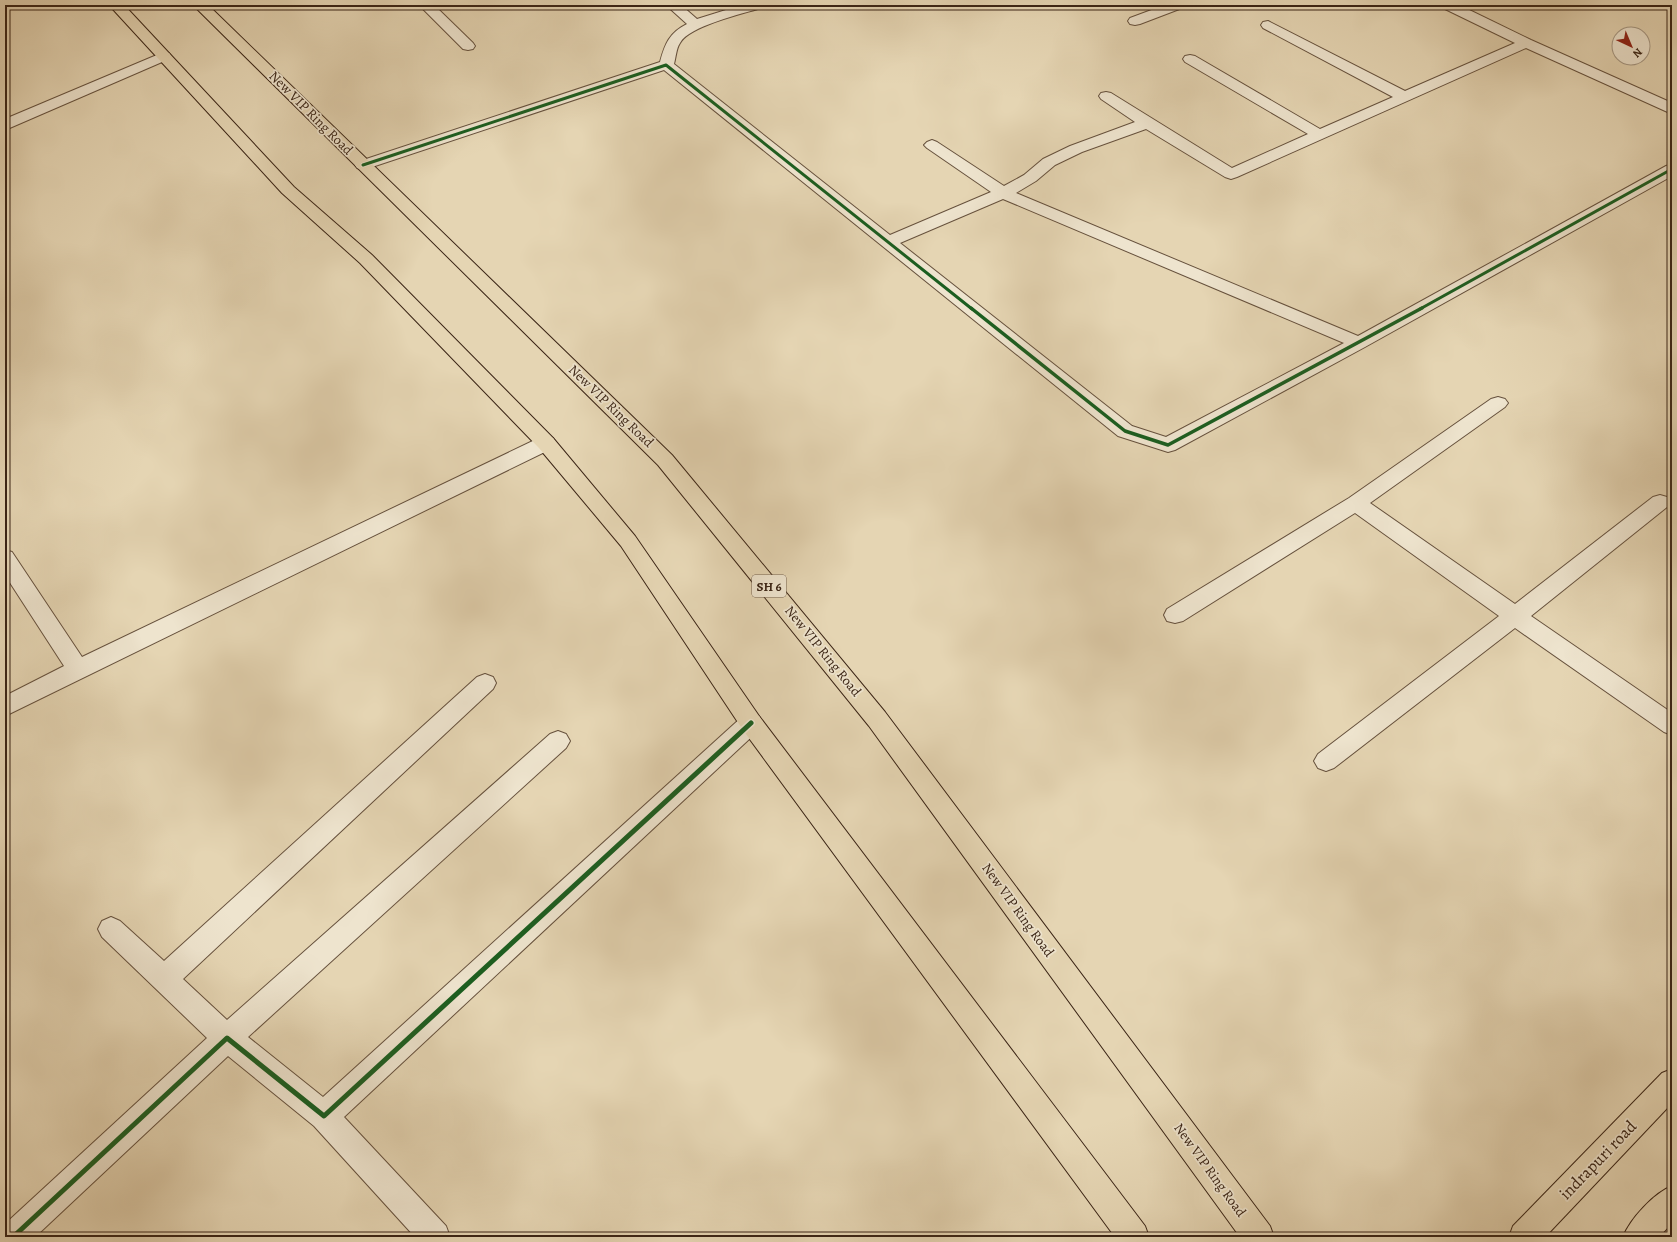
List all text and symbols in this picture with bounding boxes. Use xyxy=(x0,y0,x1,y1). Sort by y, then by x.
north arrow xyxy=(1611,26,1651,66)
text: N xyxy=(1630,45,1646,61)
street label: New VIP Ring Road xyxy=(265,67,358,160)
street label: New VIP Ring Road xyxy=(564,360,658,452)
road number: SH 6 xyxy=(752,575,786,597)
street label: New VIP Ring Road xyxy=(780,602,866,701)
street label: New VIP Ring Road xyxy=(977,859,1059,961)
street label: indrapuri road xyxy=(1554,1115,1642,1205)
street label: New VIP Ring Road xyxy=(1169,1119,1251,1221)

